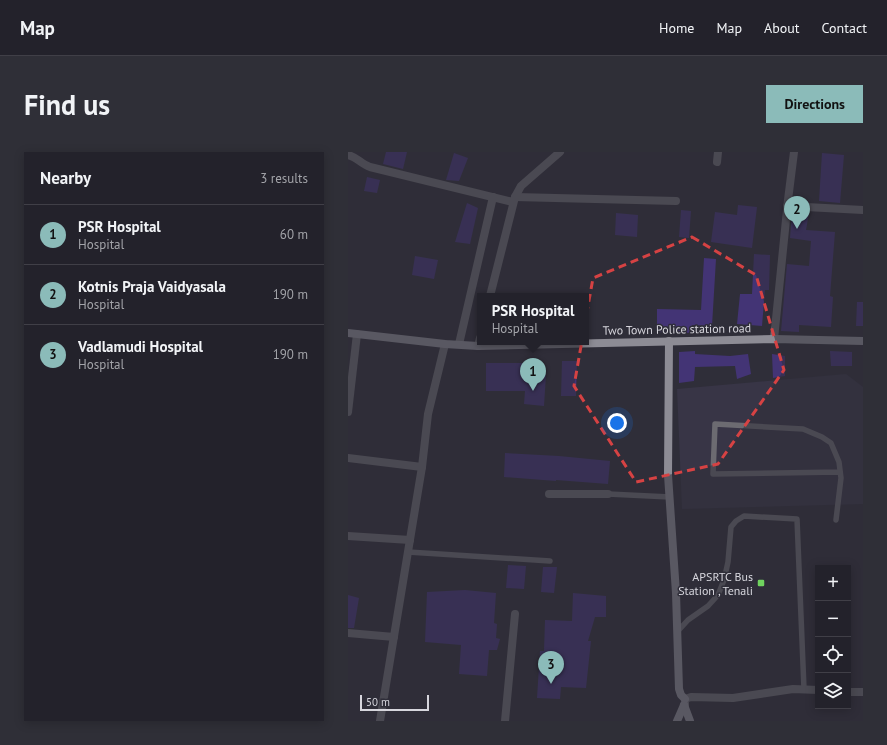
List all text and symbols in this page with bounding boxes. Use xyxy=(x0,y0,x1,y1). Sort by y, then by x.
text: Map xyxy=(20,16,55,40)
text: Home xyxy=(659,19,694,37)
text: Map xyxy=(716,19,742,37)
text: About xyxy=(764,19,800,37)
text: Contact xyxy=(822,19,867,37)
button: Directions xyxy=(766,85,863,123)
text: Find us xyxy=(24,86,110,123)
text: Nearby xyxy=(40,167,91,189)
text: 3 results xyxy=(260,170,308,187)
pin: 2 xyxy=(784,196,810,229)
text: PSR Hospital xyxy=(78,217,161,236)
text: 1 xyxy=(49,226,57,243)
text: 60 m xyxy=(280,226,308,243)
text: Hospital xyxy=(78,236,124,253)
text: Kotnis Praja Vaidyasala xyxy=(78,277,226,296)
text: 2 xyxy=(49,286,57,303)
text: 190 m xyxy=(273,286,308,303)
popup xyxy=(477,293,589,345)
text: Hospital xyxy=(78,296,124,313)
text: PSR Hospital xyxy=(492,301,574,320)
text: Hospital xyxy=(492,320,538,337)
street label: Two Town Police station road xyxy=(603,320,751,338)
text: Vadlamudi Hospital xyxy=(78,337,203,356)
text: 3 xyxy=(49,346,57,363)
text: 190 m xyxy=(273,346,308,363)
text: Hospital xyxy=(78,356,124,373)
pin: 1 xyxy=(520,358,546,391)
your location xyxy=(607,413,627,433)
map controls xyxy=(815,565,851,709)
button: + xyxy=(815,565,851,601)
place label: APSRTC Bus Station , Tenali xyxy=(678,569,753,598)
marker: APSRTC Bus Station , Tenali xyxy=(756,578,766,588)
button: − xyxy=(815,601,851,637)
button: locate xyxy=(815,637,851,673)
pin: 3 xyxy=(538,651,564,684)
button: layers xyxy=(815,673,851,709)
scale bar xyxy=(360,693,429,712)
text: 50 m xyxy=(366,695,390,709)

